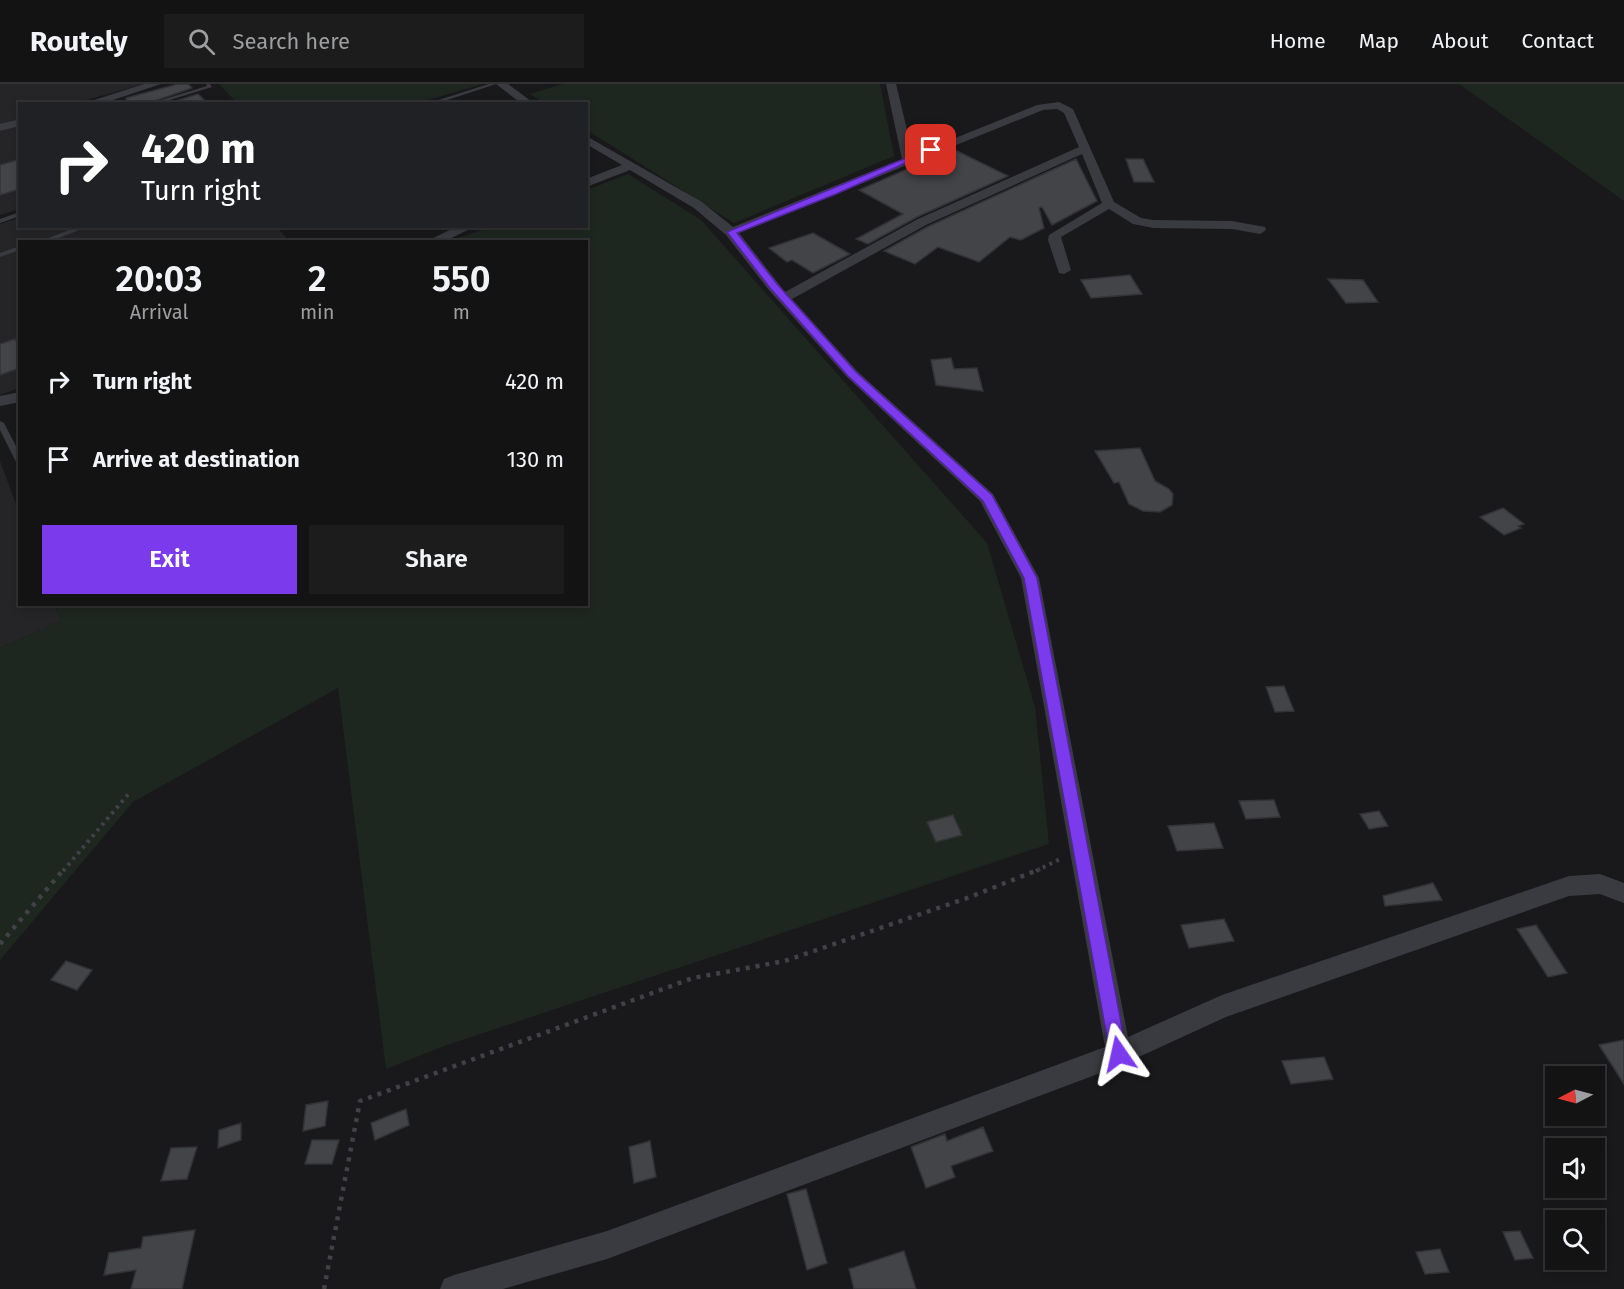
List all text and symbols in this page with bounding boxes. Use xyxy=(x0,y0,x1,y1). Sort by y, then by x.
search box xyxy=(164,14,584,68)
text: Routely xyxy=(30,25,128,58)
icon: search xyxy=(185,25,218,58)
text: Search here xyxy=(233,28,350,55)
text: Home xyxy=(1270,28,1326,54)
text: Map xyxy=(1359,28,1399,54)
text: About xyxy=(1432,28,1489,54)
text: Contact xyxy=(1522,28,1594,54)
text: 420 m xyxy=(141,124,256,174)
pin xyxy=(905,124,956,175)
icon: right xyxy=(42,126,120,204)
icon: arrive xyxy=(914,133,947,166)
text: Turn right xyxy=(141,175,261,207)
text: 20:03 xyxy=(115,257,202,301)
text: 2 xyxy=(308,257,326,301)
text: 550 xyxy=(432,257,491,301)
text: Arrival xyxy=(130,300,188,324)
text: min xyxy=(300,300,334,324)
text: m xyxy=(453,300,470,324)
icon: right xyxy=(42,365,75,398)
text: Turn right xyxy=(93,368,192,395)
text: 420 m xyxy=(505,368,564,395)
icon: arrive xyxy=(42,443,75,476)
text: Arrive at destination xyxy=(93,446,300,473)
text: 130 m xyxy=(507,446,564,473)
button: Exit xyxy=(42,525,297,594)
button: Share xyxy=(309,525,564,594)
position arrow xyxy=(1087,1022,1151,1086)
north arrow xyxy=(1545,1066,1605,1126)
map controls xyxy=(1545,1066,1605,1270)
button: sound xyxy=(1545,1138,1605,1198)
button: search xyxy=(1545,1210,1605,1270)

